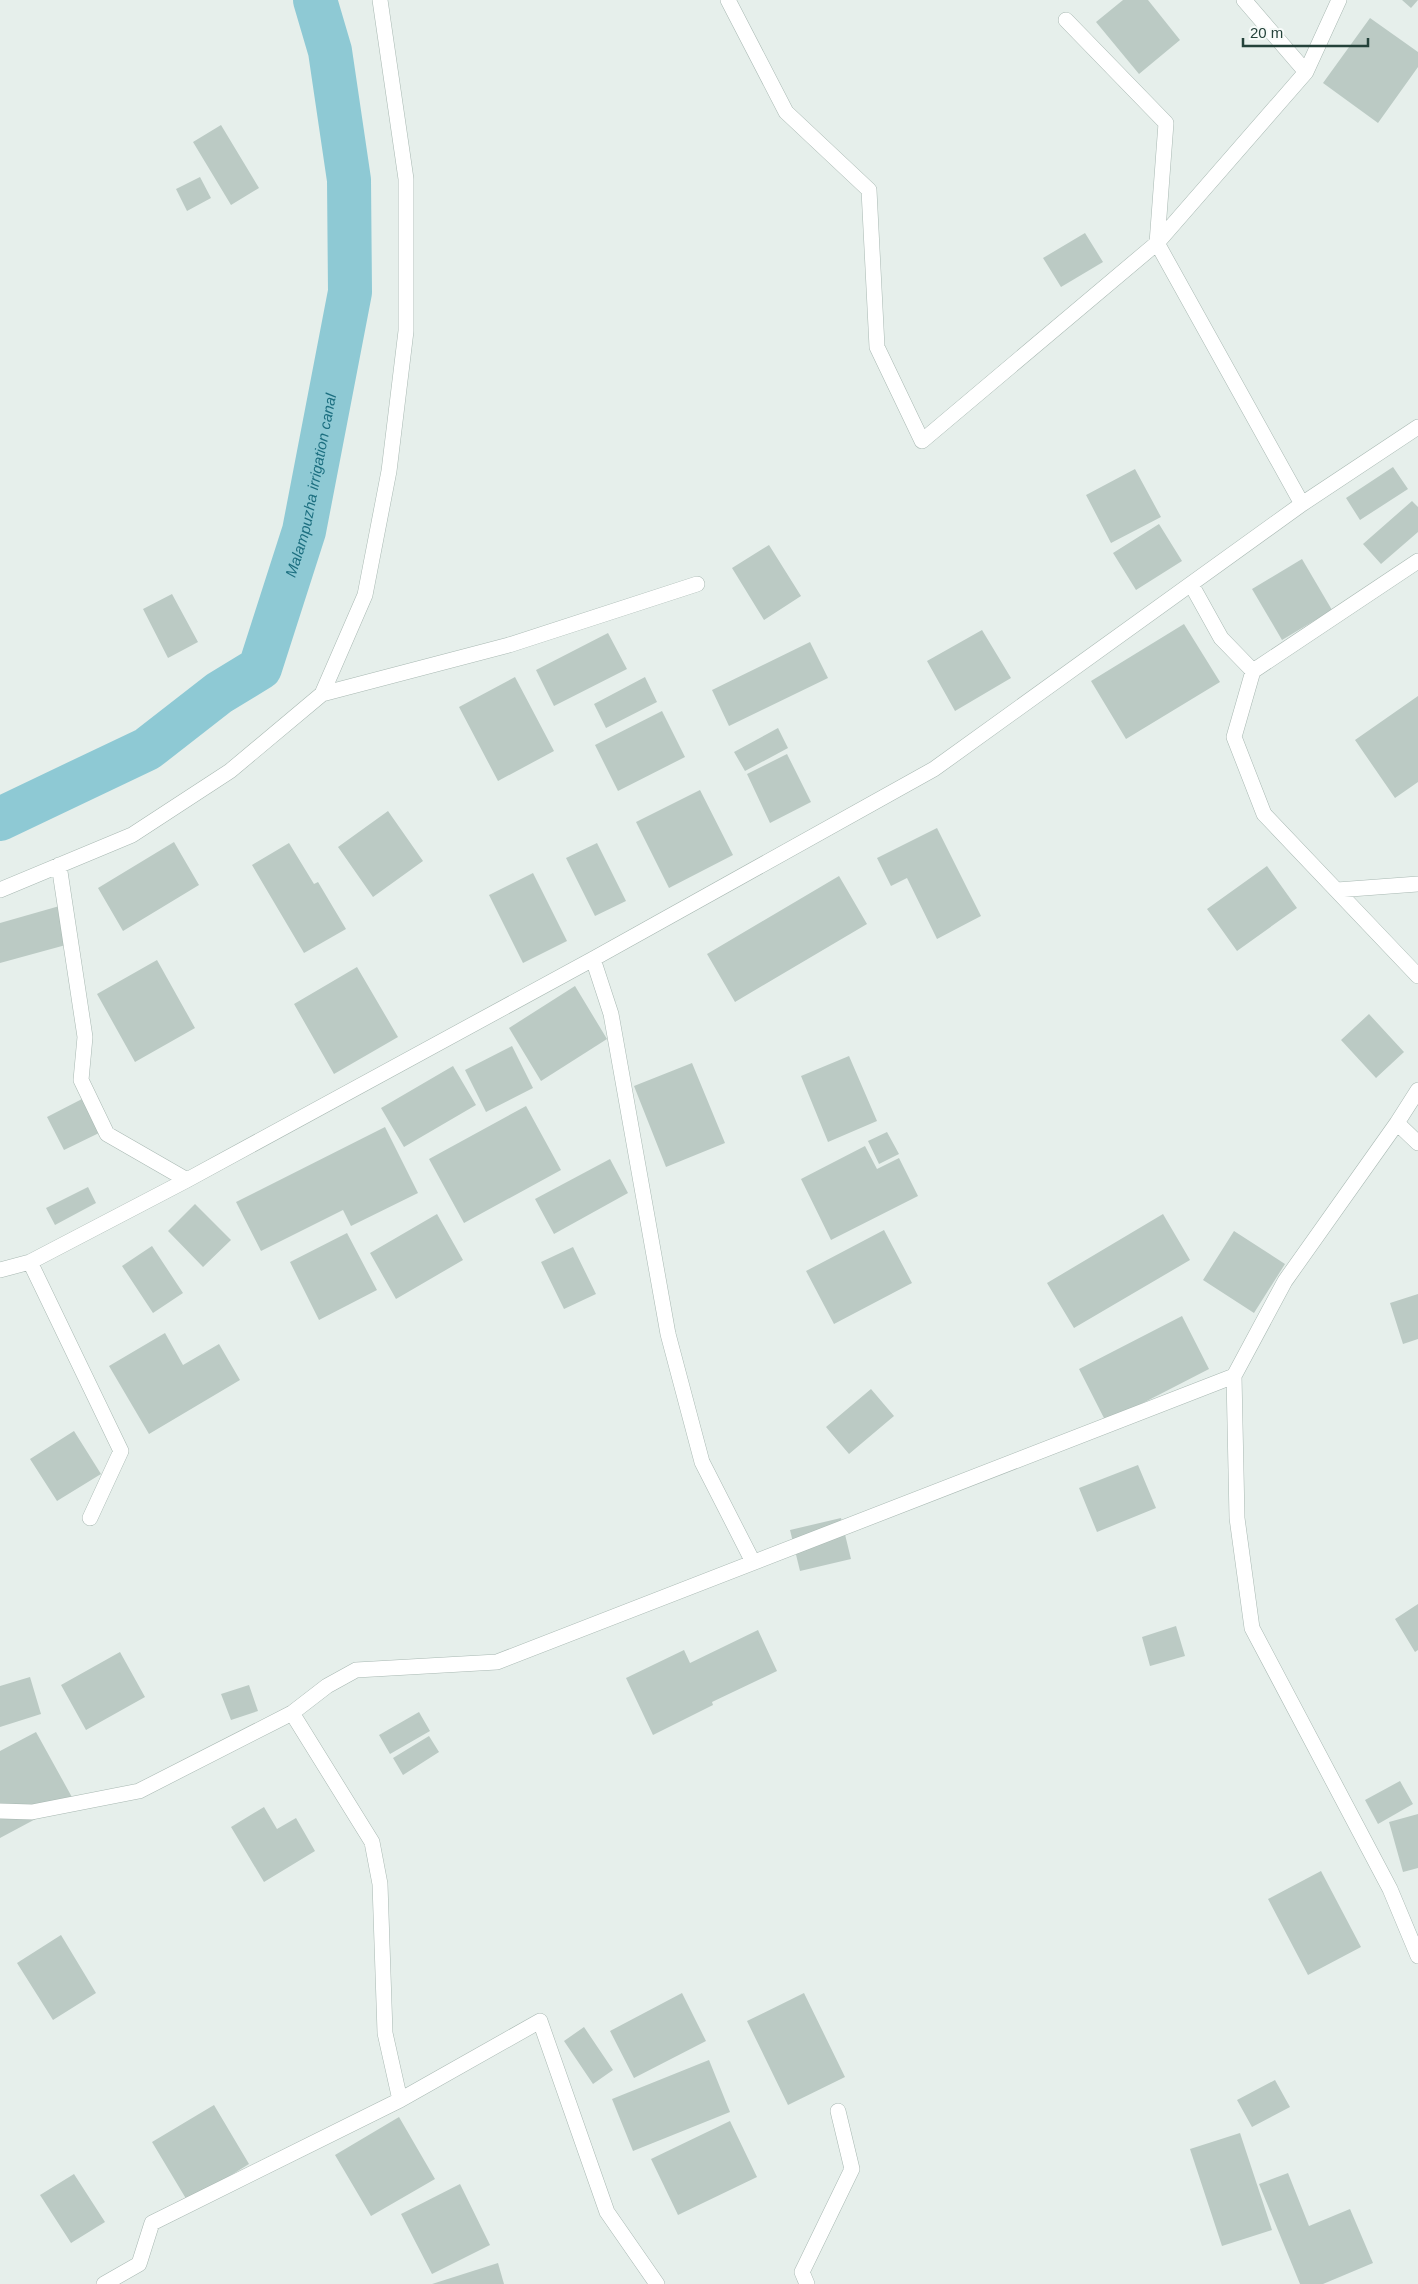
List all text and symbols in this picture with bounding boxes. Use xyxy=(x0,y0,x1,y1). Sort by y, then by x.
scale bar xyxy=(1243,15,1368,47)
text: 20 m xyxy=(1250,24,1283,41)
water label: Malampuzha irrigation canal xyxy=(281,391,339,579)

